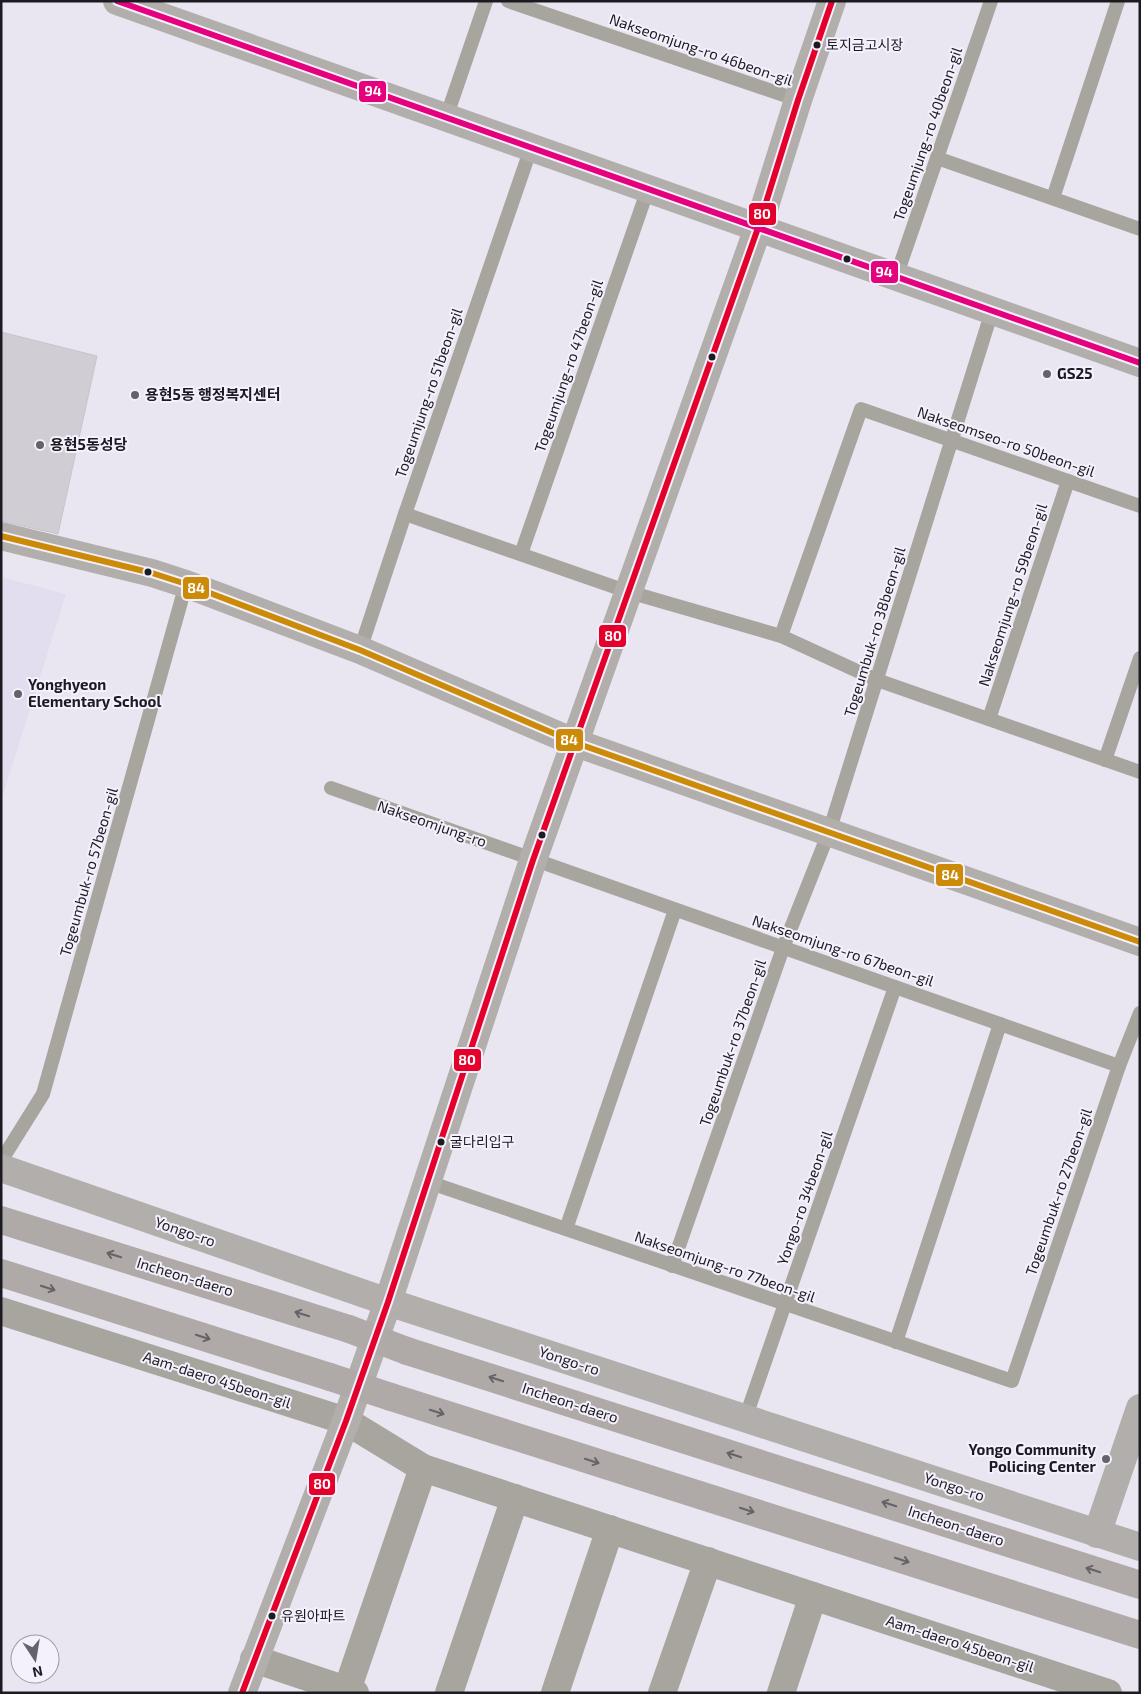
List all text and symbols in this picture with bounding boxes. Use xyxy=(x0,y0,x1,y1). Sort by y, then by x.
street label: Nakseomjung-ro 46beon-gil xyxy=(607,9,796,90)
place label: 토지금고시장 xyxy=(826,36,903,53)
marker: 토지금고시장 xyxy=(812,40,822,50)
street label: Togeumjung-ro 40beon-gil xyxy=(889,44,966,223)
line badge: 94 xyxy=(358,80,387,103)
text: 94 xyxy=(364,82,382,99)
line badge: 80 xyxy=(748,202,777,226)
text: 80 xyxy=(753,205,771,222)
unlabelled marker xyxy=(842,254,852,264)
line badge: 94 xyxy=(870,260,899,284)
text: 94 xyxy=(875,263,893,280)
street label: Togeumjung-ro 47beon-gil xyxy=(530,276,607,455)
street label: Togeumjung-ro 51beon-gil xyxy=(390,305,467,480)
unlabelled marker xyxy=(707,352,717,362)
place label: GS25 xyxy=(1057,364,1093,382)
marker: GS25 xyxy=(1041,368,1053,380)
place label: 용현5동 행정복지센터 xyxy=(145,385,281,403)
marker: 용현5동 행정복지센터 xyxy=(129,389,141,401)
street label: Nakseomseo-ro 50beon-gil xyxy=(915,402,1098,480)
place label: 용현5동성당 xyxy=(50,435,127,453)
marker: 용현5동성당 xyxy=(34,439,46,451)
street label: Nakseomjung-ro 59beon-gil xyxy=(974,500,1051,689)
street label: Togeumbuk-ro 38beon-gil xyxy=(840,544,909,719)
unlabelled marker xyxy=(143,567,153,577)
line badge: 84 xyxy=(182,576,210,600)
text: 84 xyxy=(187,579,205,596)
line badge: 80 xyxy=(598,624,627,648)
text: 80 xyxy=(604,627,622,644)
place label: Yonghyeon Elementary School xyxy=(28,675,161,711)
marker: Yonghyeon Elementary School xyxy=(12,688,24,700)
line badge: 84 xyxy=(555,728,584,752)
text: 84 xyxy=(560,731,578,748)
street label: Togeumbuk-ro 57beon-gil xyxy=(55,784,121,958)
street label: Nakseomjung-ro xyxy=(375,796,489,851)
unlabelled marker xyxy=(537,830,547,840)
line badge: 84 xyxy=(935,863,964,887)
text: 84 xyxy=(941,866,959,883)
street label: Nakseomjung-ro 67beon-gil xyxy=(750,910,937,991)
street label: Togeumbuk-ro 37beon-gil xyxy=(695,956,769,1129)
line badge: 80 xyxy=(453,1048,482,1072)
text: 80 xyxy=(458,1051,476,1068)
street label: Togeumbuk-ro 27beon-gil xyxy=(1021,1105,1095,1278)
street label: Yongo-ro 34beon-gil xyxy=(773,1128,836,1267)
place label: 굴다리입구 xyxy=(450,1133,515,1150)
marker: 굴다리입구 xyxy=(436,1137,446,1147)
street label: Yongo-ro xyxy=(153,1212,218,1250)
street label: Nakseomjung-ro 77beon-gil xyxy=(632,1227,819,1307)
one-way arrow xyxy=(106,1250,122,1259)
street label: Incheon-daero xyxy=(135,1253,236,1299)
one-way arrow xyxy=(39,1283,55,1293)
one-way arrow xyxy=(295,1309,311,1318)
one-way arrow xyxy=(194,1332,210,1342)
street label: Yongo-ro xyxy=(537,1342,602,1378)
street label: Aam-daero 45beon-gil xyxy=(141,1347,294,1412)
one-way arrow xyxy=(488,1374,504,1383)
street label: Incheon-daero xyxy=(520,1378,621,1426)
one-way arrow xyxy=(429,1408,445,1417)
place label: Yongo Community Policing Center xyxy=(969,1440,1097,1475)
one-way arrow xyxy=(726,1450,742,1459)
marker: Yongo Community Policing Center xyxy=(1100,1453,1112,1465)
one-way arrow xyxy=(584,1457,600,1467)
street label: Yongo-ro xyxy=(922,1468,987,1504)
line badge: 80 xyxy=(308,1472,336,1496)
text: 80 xyxy=(313,1475,331,1492)
one-way arrow xyxy=(881,1499,897,1509)
street label: Incheon-daero xyxy=(906,1501,1007,1549)
one-way arrow xyxy=(739,1506,755,1516)
one-way arrow xyxy=(894,1555,910,1565)
one-way arrow xyxy=(1086,1565,1102,1574)
place label: 유원아파트 xyxy=(281,1607,346,1624)
marker: 유원아파트 xyxy=(267,1611,277,1621)
street label: Aam-daero 45beon-gil xyxy=(884,1611,1037,1676)
north arrow xyxy=(10,1634,60,1684)
text: N xyxy=(31,1663,45,1682)

